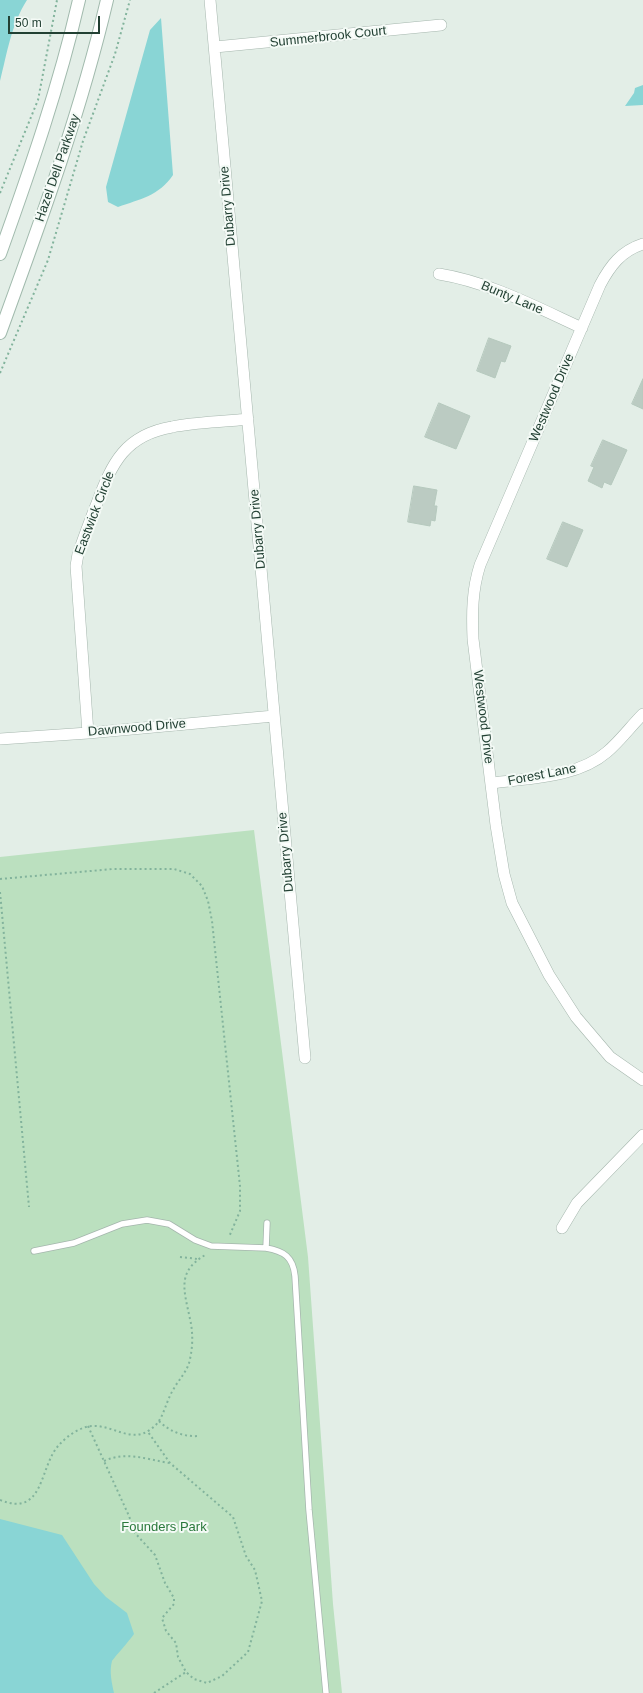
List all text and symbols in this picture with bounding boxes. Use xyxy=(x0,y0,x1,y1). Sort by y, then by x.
scale bar xyxy=(10,8,102,34)
text: 50 m xyxy=(15,16,42,30)
street label: Summerbrook Court xyxy=(269,23,387,51)
street label: Hazel Dell Parkway xyxy=(32,112,84,224)
street label: Dubarry Drive xyxy=(217,165,239,247)
street label: Bunty Lane xyxy=(479,278,545,318)
street label: Westwood Drive xyxy=(526,352,578,444)
street label: Eastwick Circle xyxy=(72,469,118,557)
street label: Dubarry Drive xyxy=(247,488,269,570)
street label: Westwood Drive xyxy=(470,669,496,765)
street label: Dawnwood Drive xyxy=(87,716,187,740)
street label: Forest Lane xyxy=(506,761,578,789)
street label: Dubarry Drive xyxy=(275,811,297,893)
park label: Founders Park xyxy=(121,1519,207,1535)

